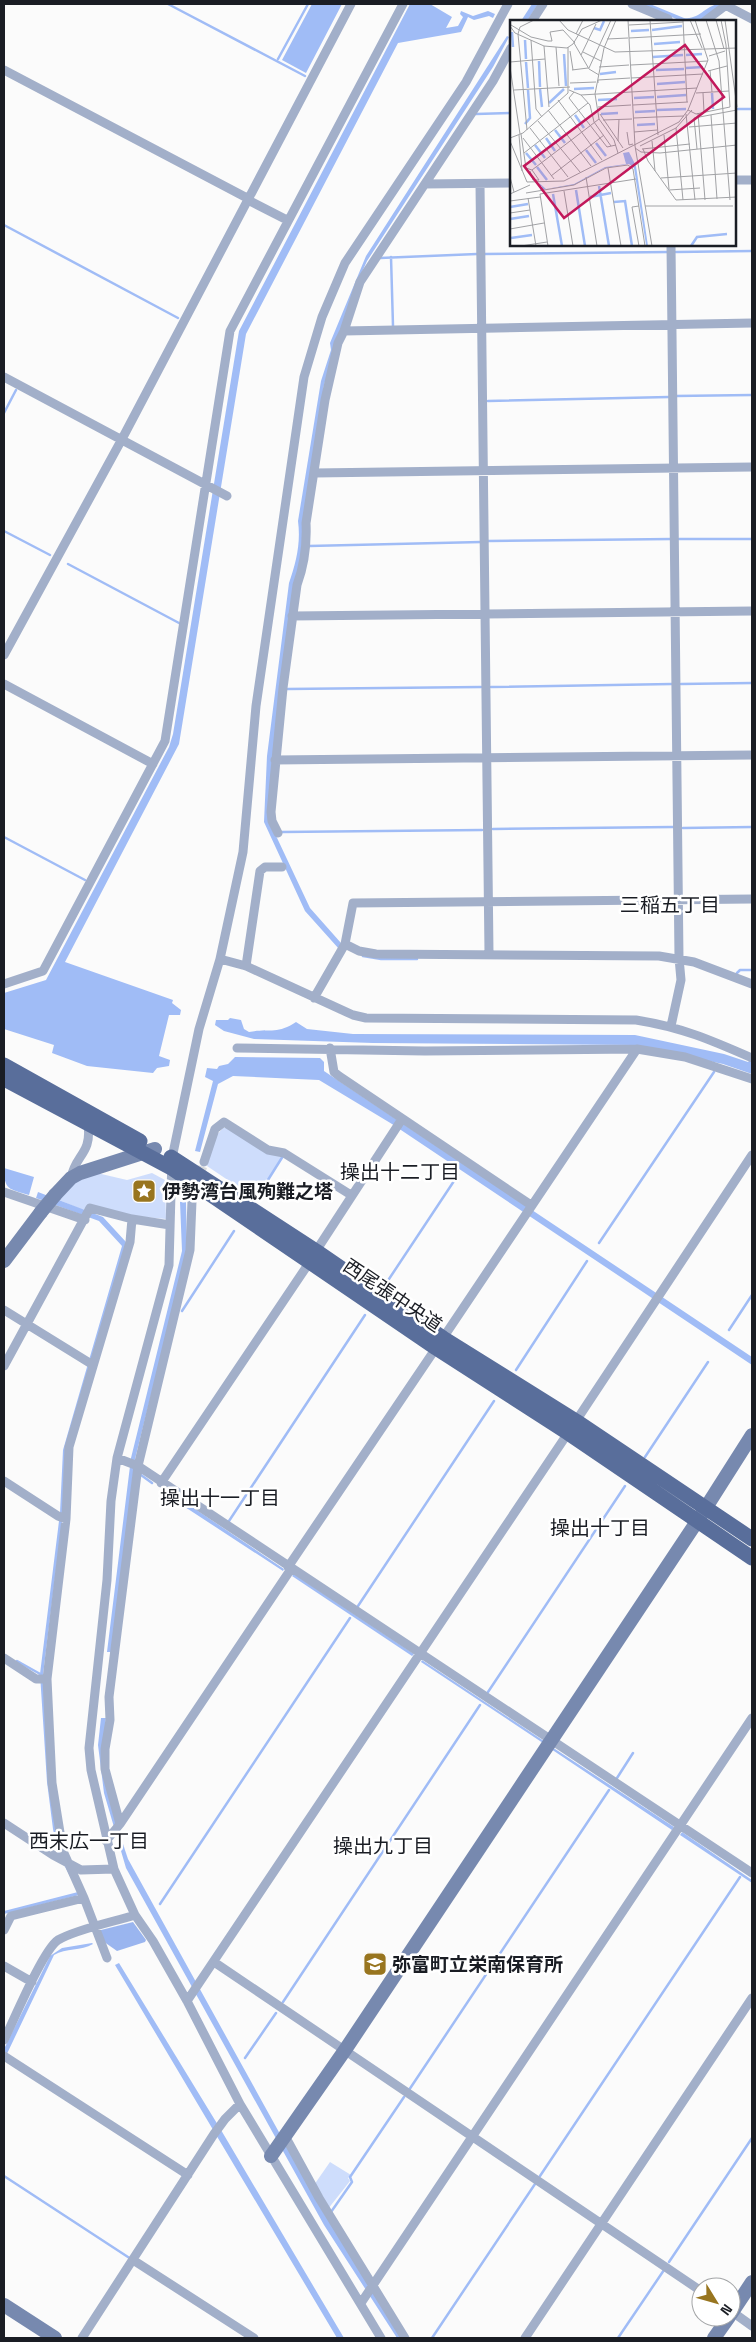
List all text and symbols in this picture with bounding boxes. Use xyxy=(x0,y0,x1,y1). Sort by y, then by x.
inset map xyxy=(510,20,736,246)
district label: 三稲五丁目 xyxy=(620,892,720,918)
district label: 操出十二丁目 xyxy=(340,1159,460,1185)
place icon: 伊勢湾台風殉難之塔 xyxy=(131,1178,157,1204)
place label: 伊勢湾台風殉難之塔 xyxy=(162,1179,333,1204)
street label: 西尾張中央道 xyxy=(338,1253,447,1338)
district label: 操出十一丁目 xyxy=(160,1485,280,1511)
district label: 操出十丁目 xyxy=(550,1515,650,1541)
district label: 西末広一丁目 xyxy=(29,1828,149,1854)
district label: 操出九丁目 xyxy=(333,1833,433,1859)
school or university icon: 弥富町立栄南保育所 xyxy=(362,1951,388,1977)
place label: 弥富町立栄南保育所 xyxy=(392,1952,563,1977)
north arrow xyxy=(691,2277,741,2327)
text: N xyxy=(716,2301,736,2319)

